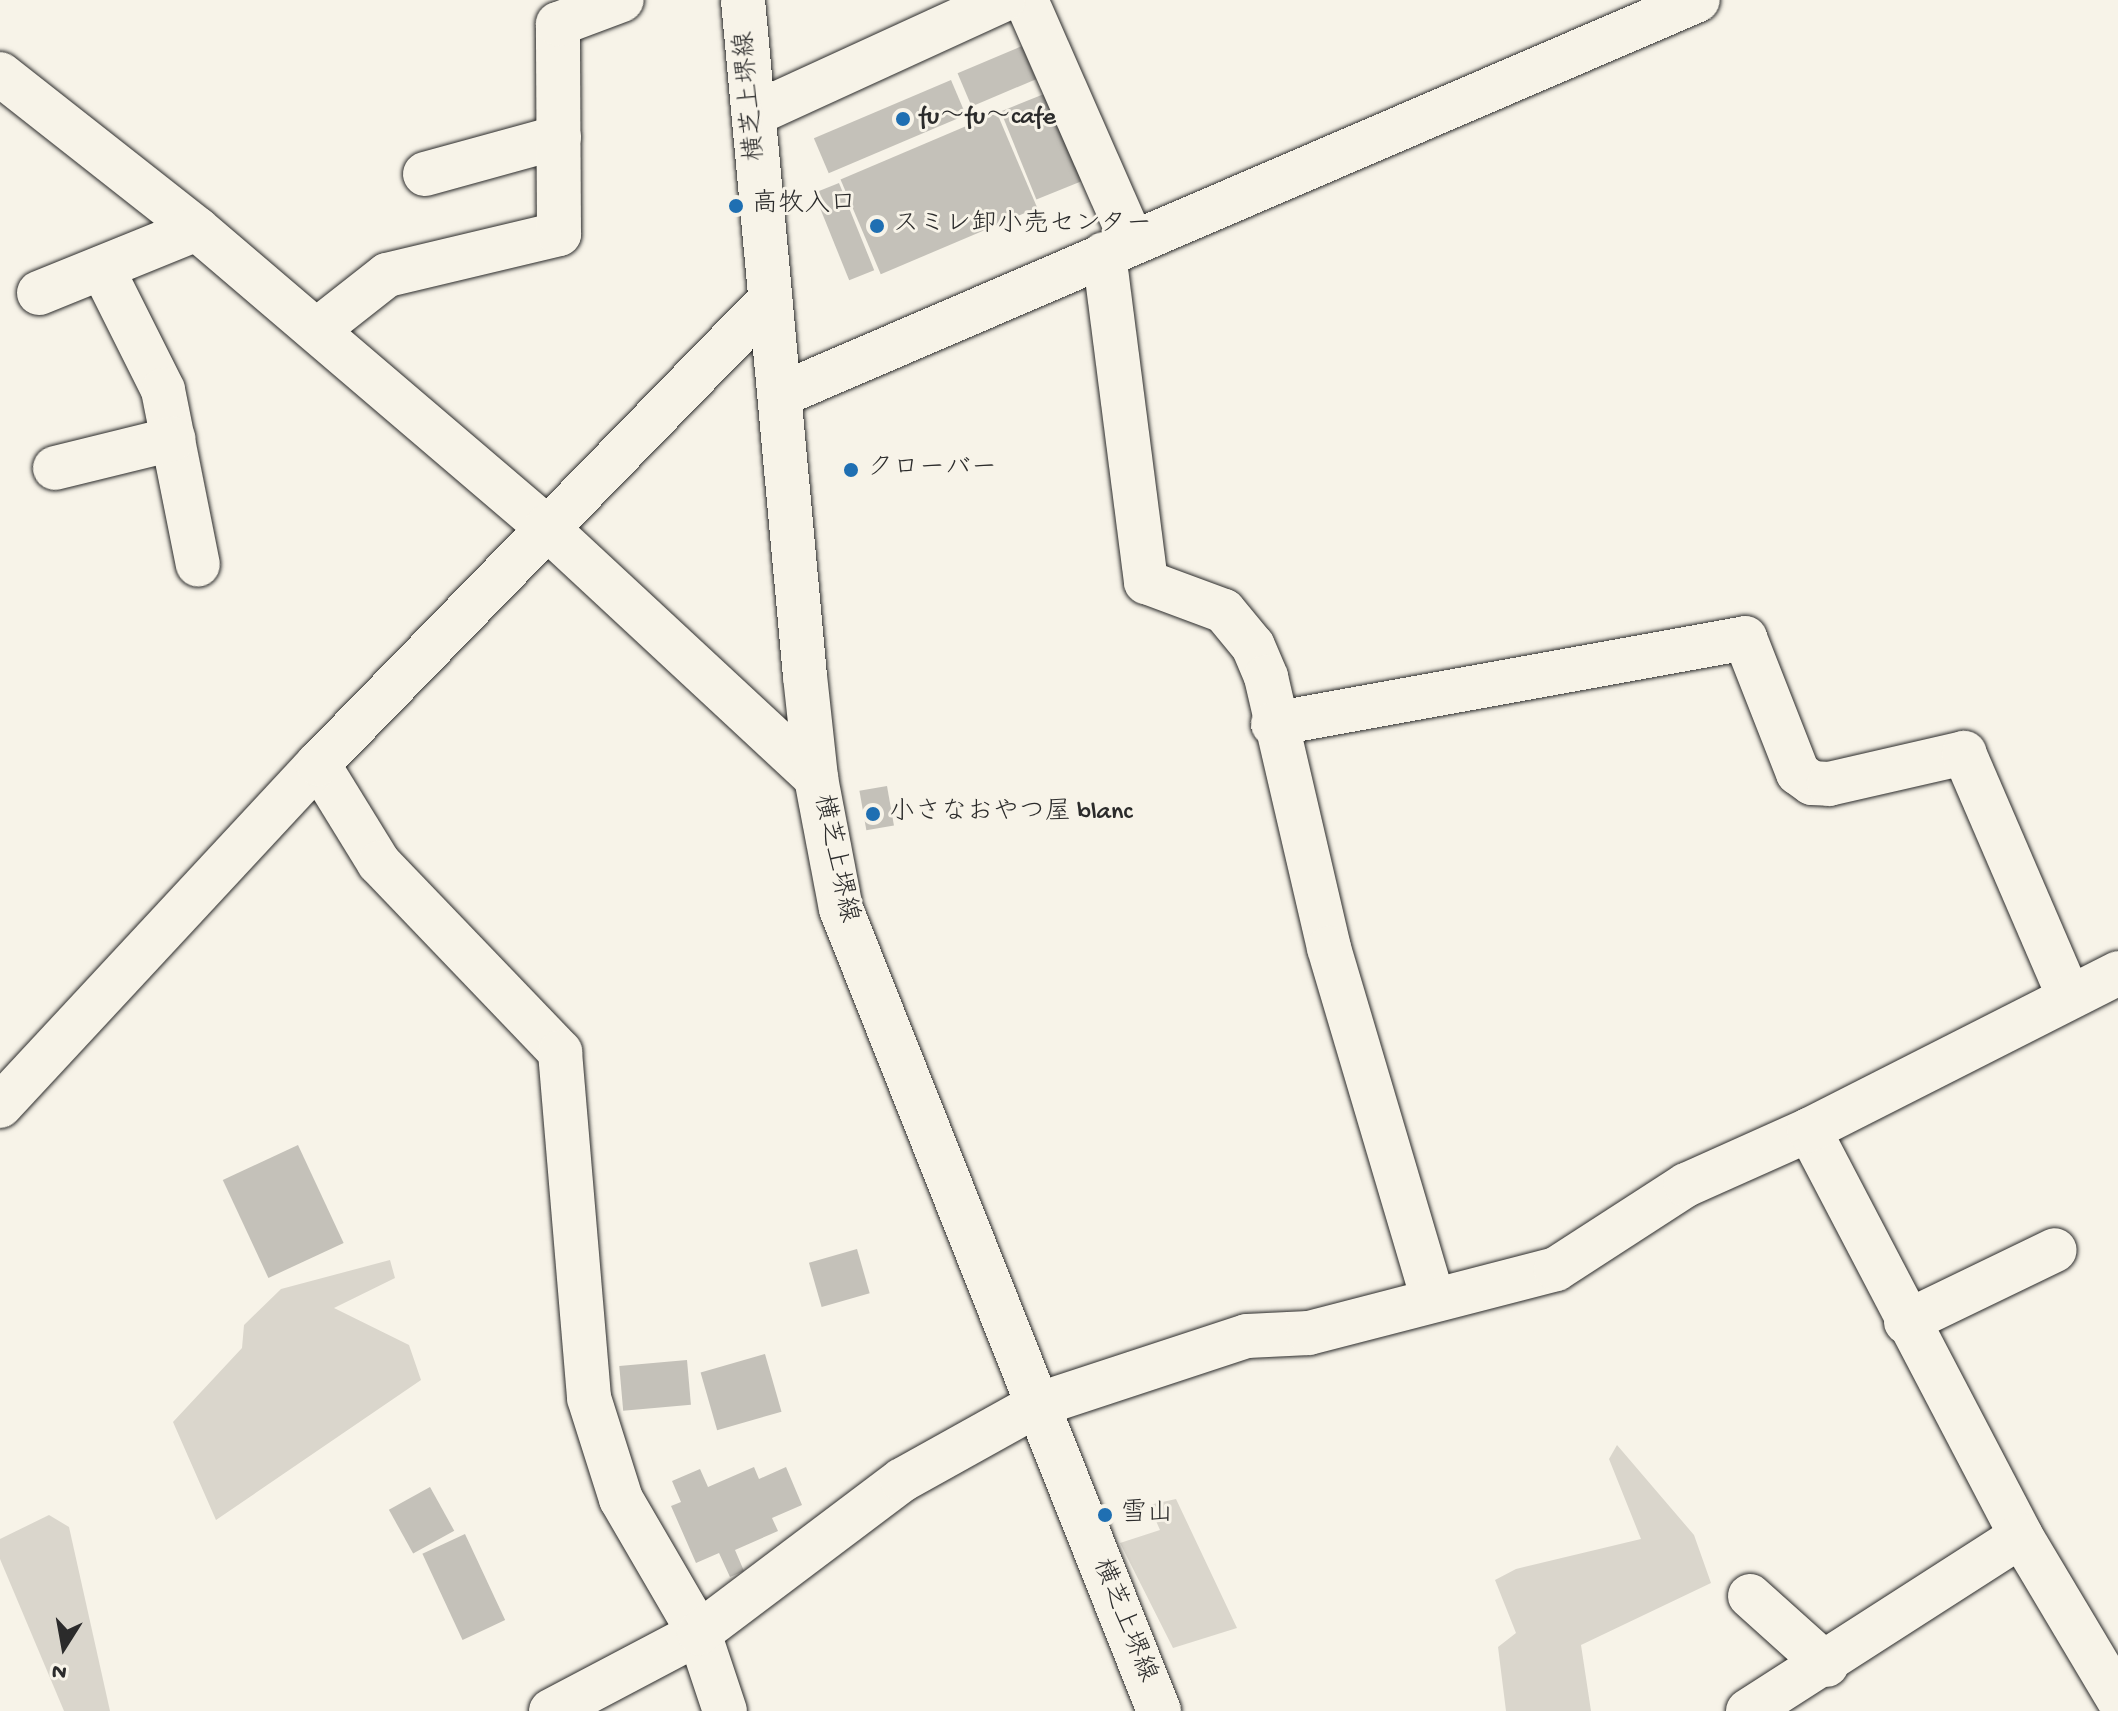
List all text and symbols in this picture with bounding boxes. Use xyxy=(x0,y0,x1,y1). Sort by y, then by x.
street label: 横芝上堺線 xyxy=(731,30,773,162)
place label: fu～fu～cafe xyxy=(919,103,1056,135)
marker: fu～fu～cafe xyxy=(894,110,912,128)
place label: 高牧入口 xyxy=(752,190,856,222)
marker: 高牧入口 xyxy=(727,197,745,215)
place label: スミレ卸小売センター xyxy=(893,210,1153,242)
marker: スミレ卸小売センター xyxy=(868,217,886,235)
place label: クローバー xyxy=(867,454,997,486)
marker: クローバー xyxy=(842,461,860,479)
street label: 横芝上堺線 xyxy=(805,792,863,926)
place label: 小さなおやつ屋 blanc xyxy=(889,798,1132,830)
marker: 小さなおやつ屋 blanc xyxy=(864,805,882,823)
place label: 雪山 xyxy=(1121,1499,1173,1531)
marker: 雪山 xyxy=(1096,1506,1114,1524)
street label: 横芝上堺線 xyxy=(1084,1555,1162,1687)
north arrow xyxy=(24,1607,104,1687)
text: N xyxy=(50,1656,69,1685)

